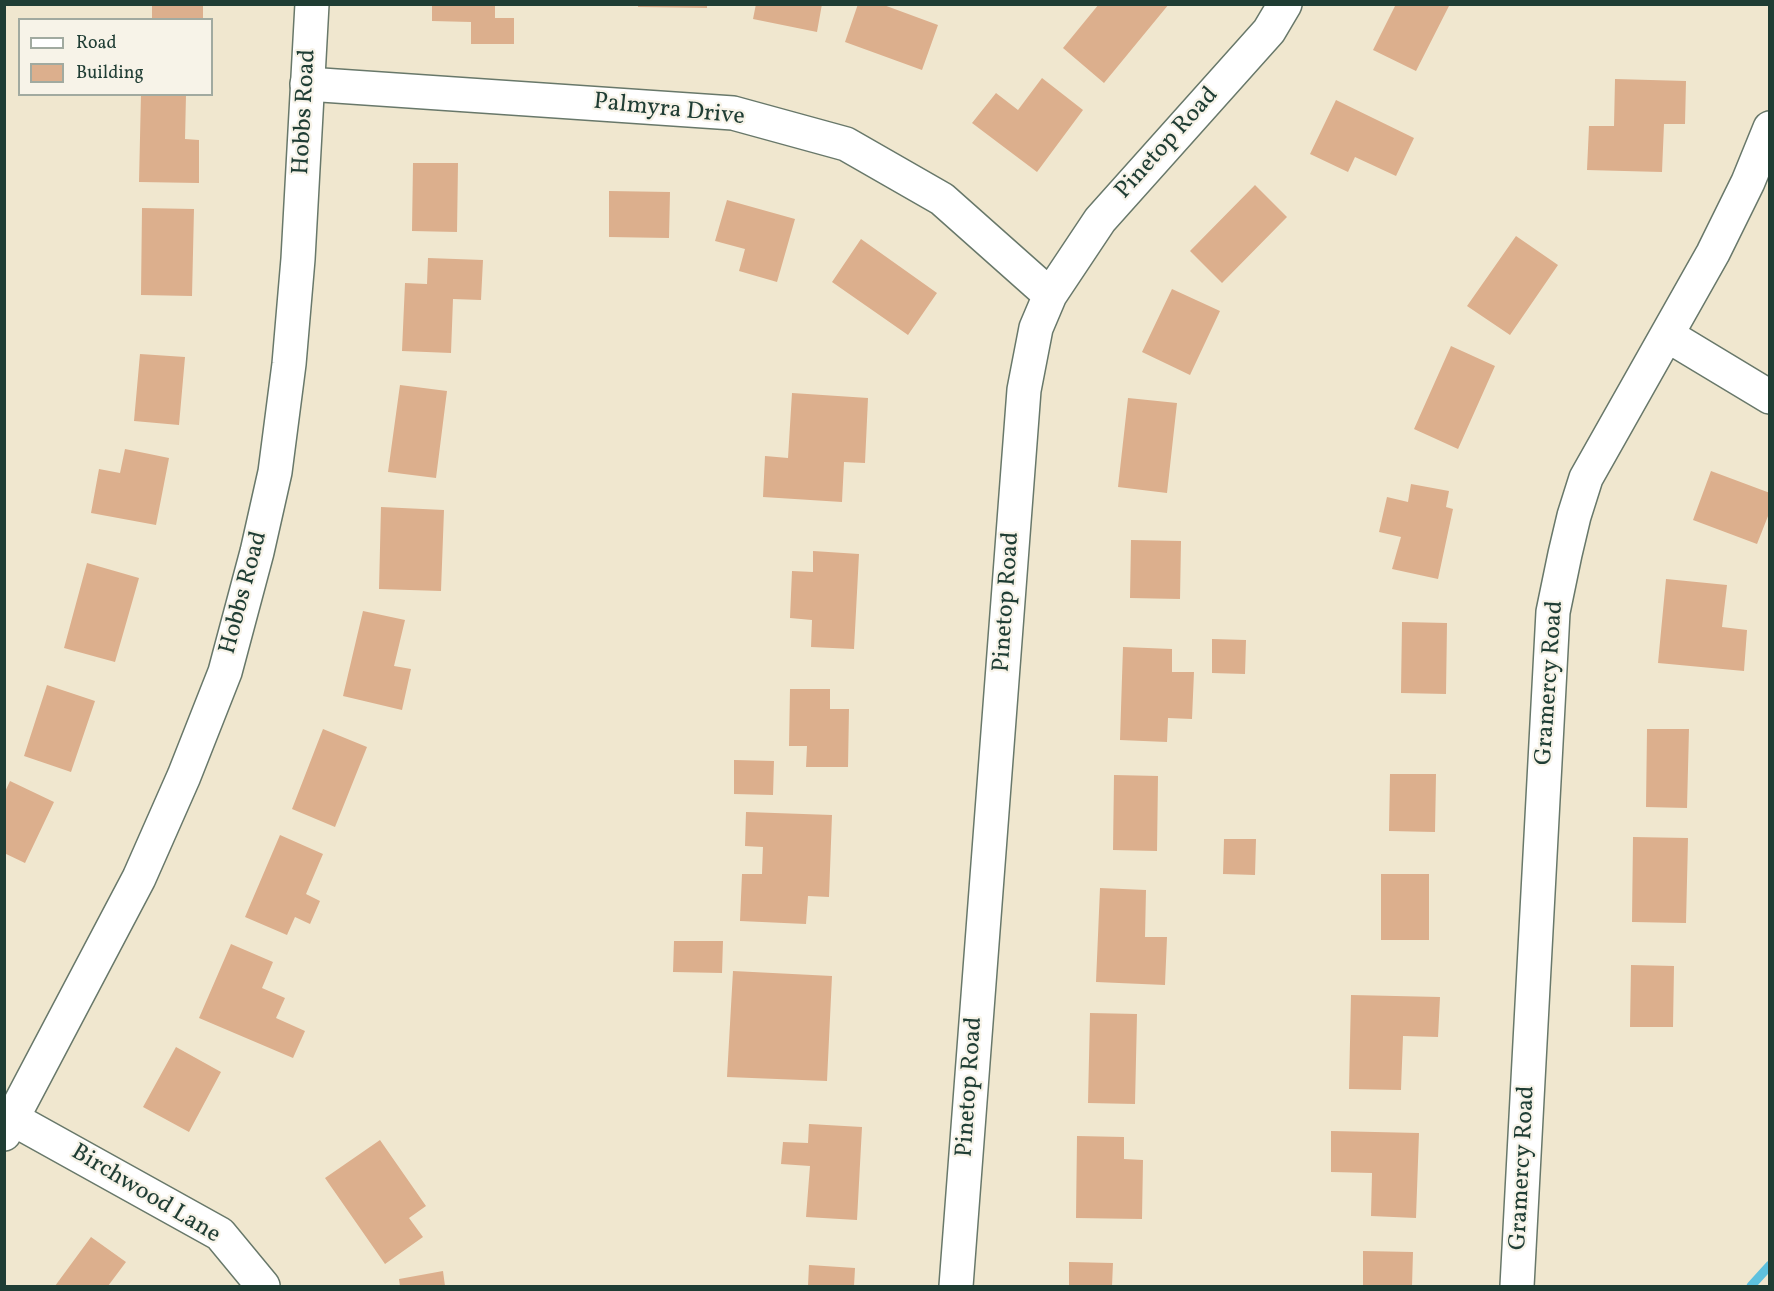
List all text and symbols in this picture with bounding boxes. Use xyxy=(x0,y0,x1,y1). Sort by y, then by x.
legend xyxy=(18,18,213,96)
text: Road xyxy=(76,31,117,56)
street label: Hobbs Road xyxy=(288,48,324,176)
text: Building xyxy=(76,61,144,86)
street label: Pinetop Road xyxy=(1110,82,1226,206)
street label: Palmyra Drive xyxy=(592,89,746,133)
street label: Hobbs Road xyxy=(215,528,275,658)
street label: Pinetop Road xyxy=(989,531,1027,673)
street label: Gramercy Road xyxy=(1531,600,1571,766)
street label: Pinetop Road xyxy=(952,1016,990,1158)
street label: Gramercy Road xyxy=(1505,1085,1543,1251)
street label: Birchwood Lane xyxy=(65,1139,225,1251)

